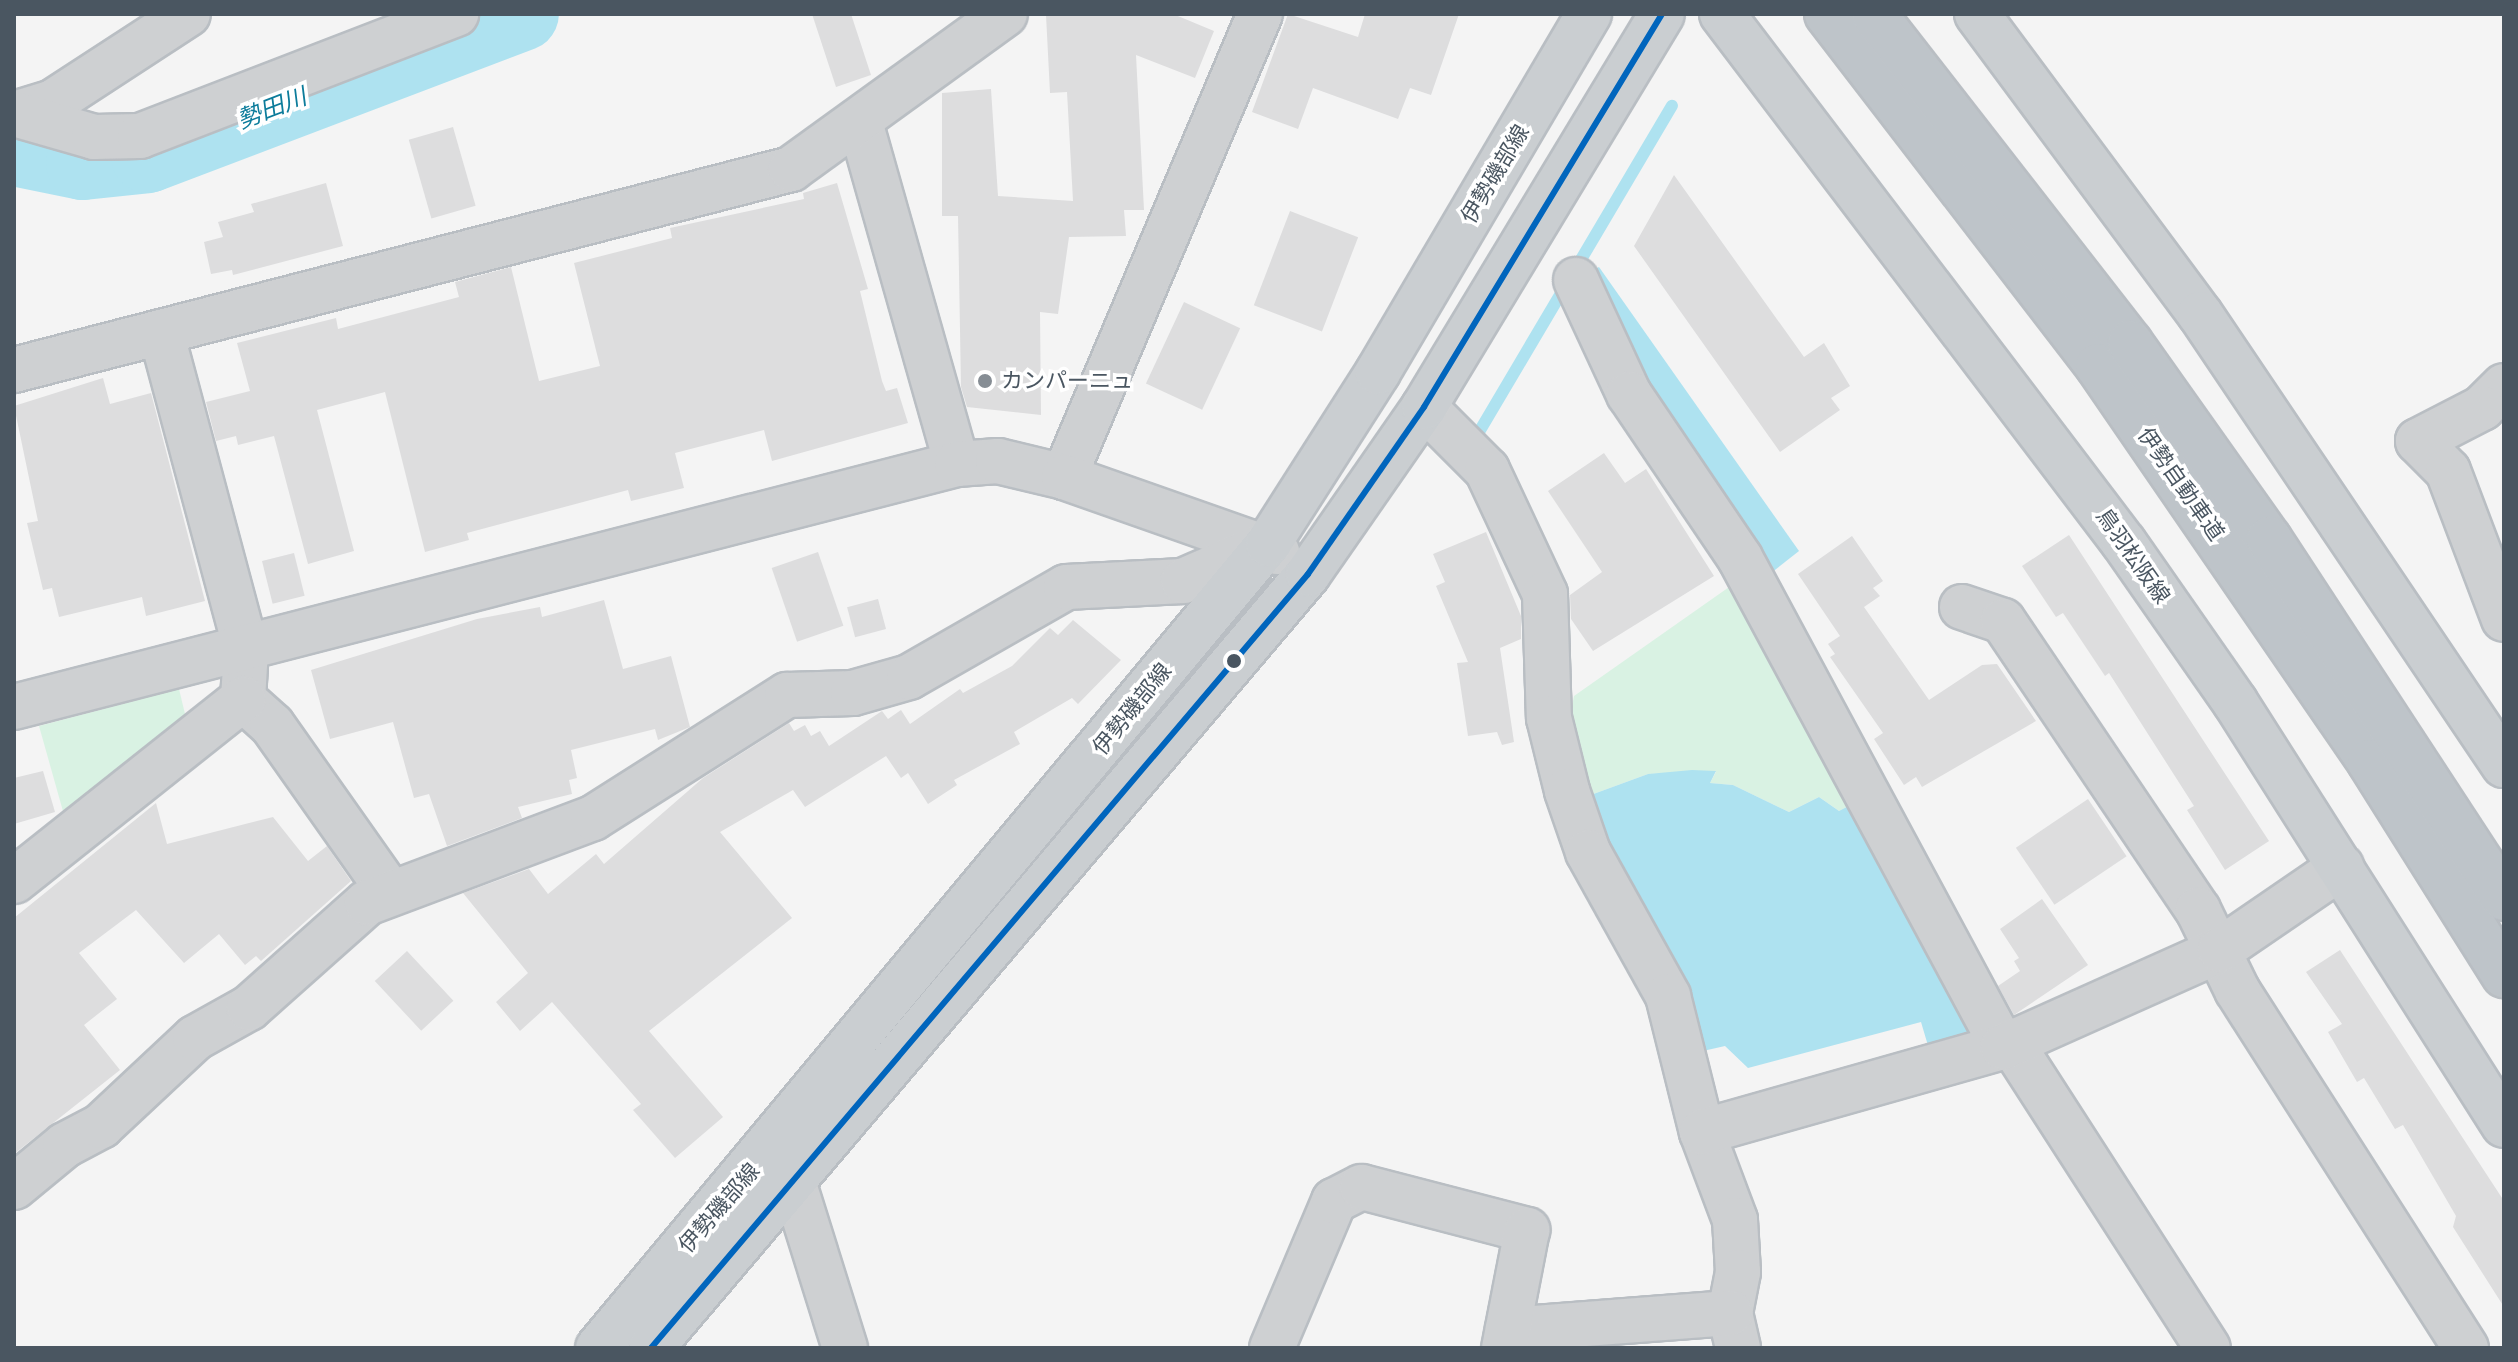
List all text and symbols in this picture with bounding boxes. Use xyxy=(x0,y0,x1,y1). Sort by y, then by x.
water label: 勢田川 xyxy=(233,83,311,135)
street label: 伊勢磯部線 xyxy=(1455,120,1535,228)
place label: カンパーニュ xyxy=(1001,368,1133,394)
marker: カンパーニュ xyxy=(976,372,994,390)
street label: 伊勢自動車道 xyxy=(2132,422,2230,546)
street label: 鳥羽松阪線 xyxy=(2091,503,2175,609)
unlabelled marker xyxy=(1226,653,1242,669)
street label: 伊勢磯部線 xyxy=(1087,658,1177,760)
street label: 伊勢磯部線 xyxy=(673,1158,765,1258)

